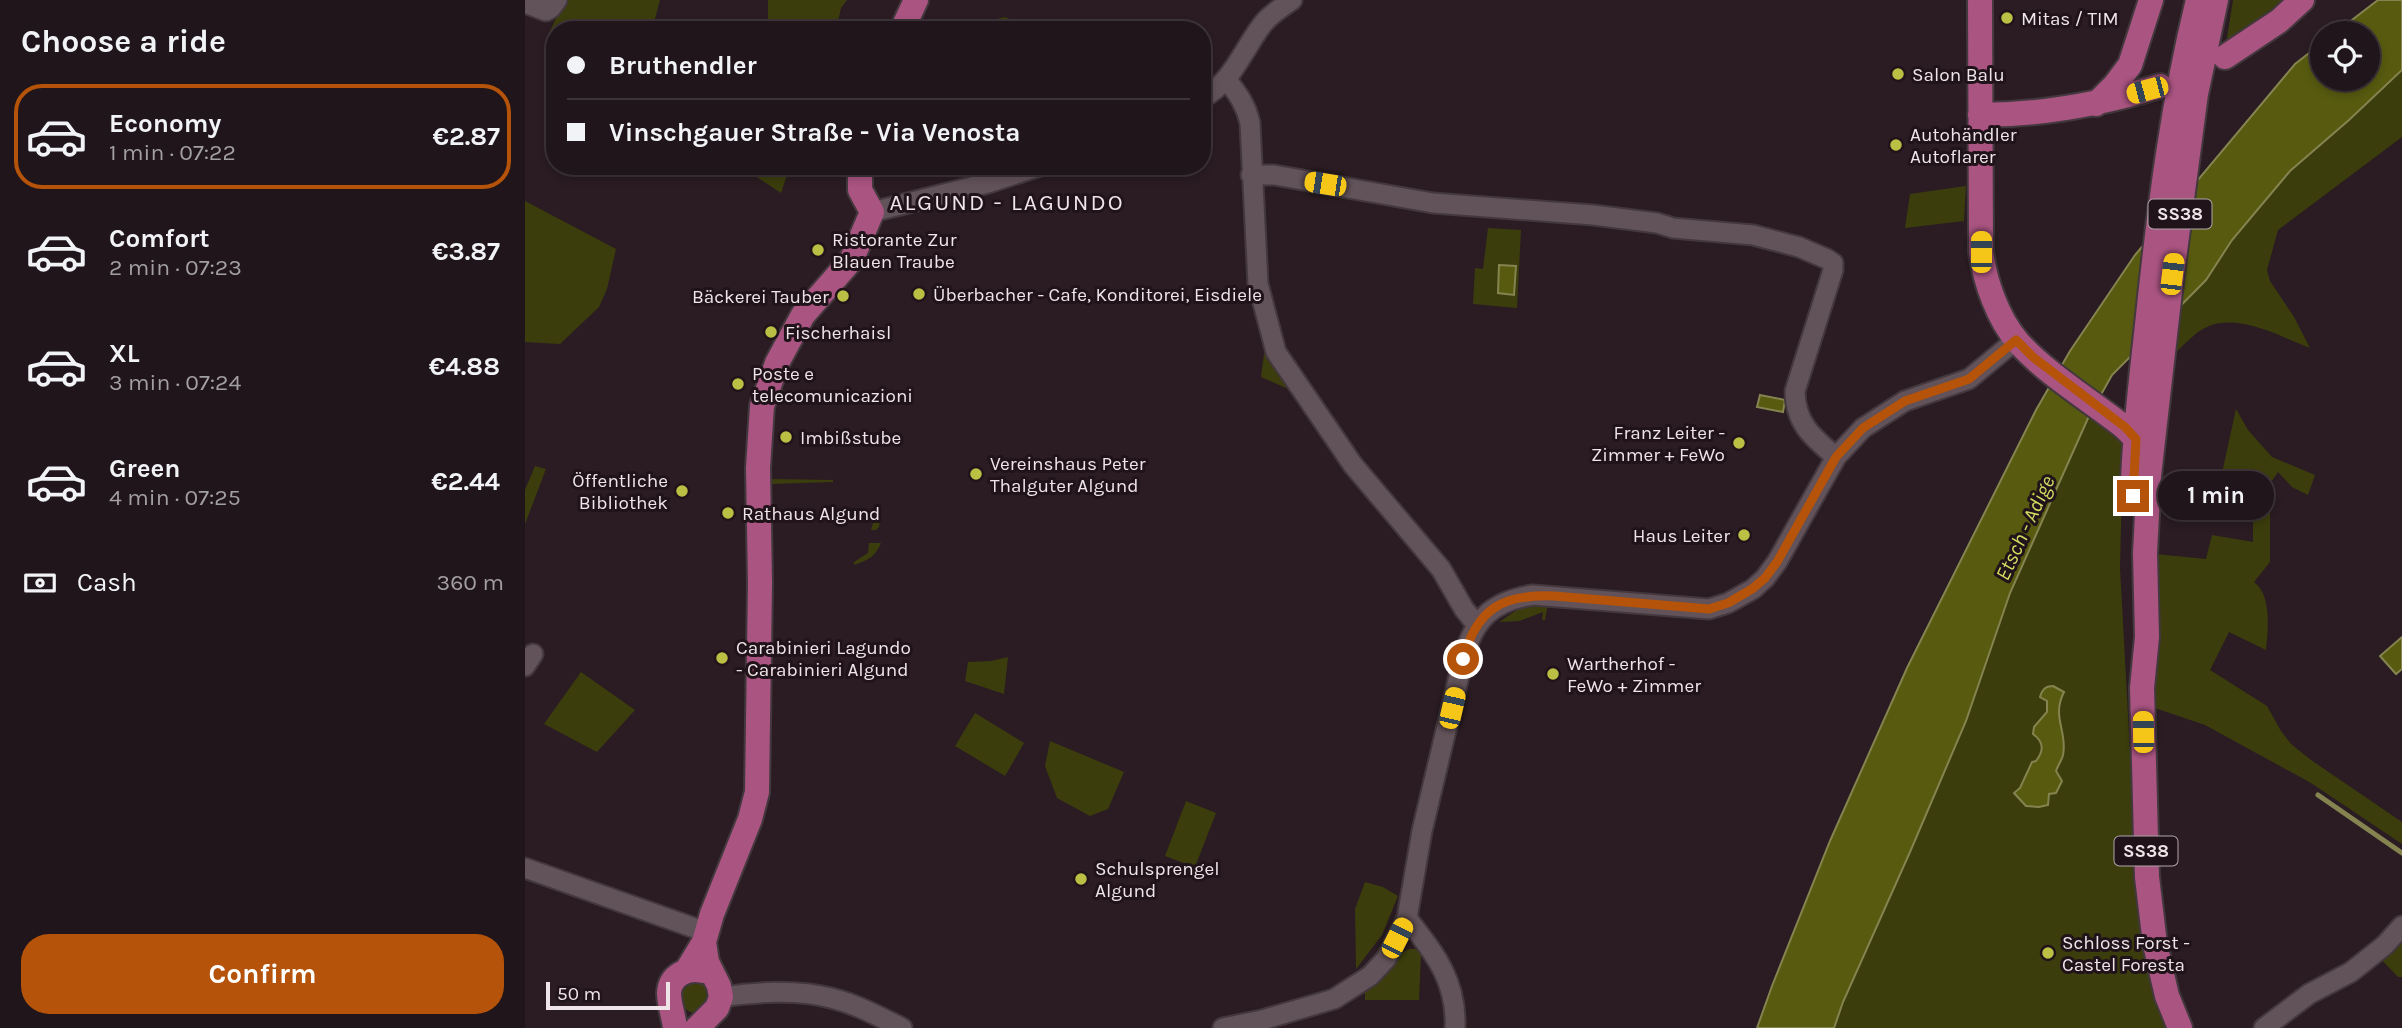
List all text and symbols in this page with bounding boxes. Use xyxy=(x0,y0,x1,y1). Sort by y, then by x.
place label: Mitas / TIM xyxy=(2021,8,2119,30)
marker: Mitas / TIM xyxy=(1999,10,2015,26)
map controls xyxy=(2310,21,2380,91)
button: locate xyxy=(2310,21,2380,91)
text: Choose a ride xyxy=(21,23,226,60)
text: Bruthendler xyxy=(609,50,757,81)
place label: Salon Balu xyxy=(1912,64,2005,86)
marker: Salon Balu xyxy=(1890,66,1906,82)
car xyxy=(2124,74,2171,106)
icon: car xyxy=(25,105,88,168)
text: Economy xyxy=(109,108,221,139)
text: Vinschgauer Straße - Via Venosta xyxy=(609,117,1021,148)
text: €2.87 xyxy=(432,121,500,152)
place label: Autohändler Autoflarer xyxy=(1910,124,2017,168)
marker: Autohändler Autoflarer xyxy=(1888,137,1904,153)
text: 1 min · 07:22 xyxy=(109,139,236,166)
car xyxy=(1303,170,1348,198)
district label: ALGUND - LAGUNDO xyxy=(889,189,1125,216)
road number: SS38 xyxy=(2149,200,2211,229)
icon: car xyxy=(25,220,88,283)
text: Comfort xyxy=(109,223,210,254)
place label: Ristorante Zur Blauen Traube xyxy=(832,229,957,273)
car xyxy=(1971,231,1992,273)
text: €3.87 xyxy=(432,236,500,267)
marker: Ristorante Zur Blauen Traube xyxy=(810,242,826,258)
car xyxy=(2160,252,2185,296)
text: 2 min · 07:23 xyxy=(109,254,242,281)
place label: Überbacher - Cafe, Konditorei, Eisdiele xyxy=(933,284,1262,306)
place label: Bäckerei Tauber xyxy=(692,286,829,308)
marker: Überbacher - Cafe, Konditorei, Eisdiele xyxy=(911,286,927,302)
marker: Bäckerei Tauber xyxy=(835,288,851,304)
place label: Fischerhaisl xyxy=(785,322,891,344)
marker: Fischerhaisl xyxy=(763,324,779,340)
icon: car xyxy=(25,335,88,398)
text: XL xyxy=(109,338,140,369)
text: €4.88 xyxy=(429,351,500,382)
place label: Poste e telecomunicazioni xyxy=(752,363,913,407)
text: 3 min · 07:24 xyxy=(109,369,241,396)
marker: Poste e telecomunicazioni xyxy=(730,376,746,392)
place label: Franz Leiter - Zimmer + FeWo xyxy=(1591,422,1725,466)
place label: Imbißstube xyxy=(800,427,901,449)
marker: Imbißstube xyxy=(778,429,794,445)
marker: Franz Leiter - Zimmer + FeWo xyxy=(1731,435,1747,451)
icon: car xyxy=(25,450,88,513)
text: Green xyxy=(109,453,181,484)
place label: Vereinshaus Peter Thalguter Algund xyxy=(990,453,1146,497)
text: €2.44 xyxy=(431,466,500,497)
marker: Vereinshaus Peter Thalguter Algund xyxy=(968,466,984,482)
place label: Öffentliche Bibliothek xyxy=(572,470,668,514)
water label: Etsch - Adige xyxy=(1990,472,2060,584)
callout: 1 min xyxy=(2157,472,2273,520)
route end xyxy=(2117,480,2149,512)
text: 1 min xyxy=(2187,482,2245,509)
marker: Öffentliche Bibliothek xyxy=(674,483,690,499)
text: 4 min · 07:25 xyxy=(109,484,241,511)
place label: Rathaus Algund xyxy=(742,503,880,525)
marker: Rathaus Algund xyxy=(720,505,736,521)
place label: Haus Leiter xyxy=(1633,525,1730,547)
marker: Haus Leiter xyxy=(1736,527,1752,543)
icon: cash xyxy=(21,564,59,602)
text: Cash xyxy=(77,567,137,598)
text: 360 m xyxy=(437,569,504,596)
place label: Carabinieri Lagundo - Carabinieri Algund xyxy=(736,637,911,681)
route start xyxy=(1447,643,1479,675)
marker: Carabinieri Lagundo - Carabinieri Algund xyxy=(714,650,730,666)
place label: Wartherhof - FeWo + Zimmer xyxy=(1567,653,1701,697)
marker: Wartherhof - FeWo + Zimmer xyxy=(1545,666,1561,682)
car xyxy=(1438,685,1467,731)
car xyxy=(2133,711,2154,753)
road number: SS38 xyxy=(2115,836,2177,866)
place label: Schulsprengel Algund xyxy=(1095,858,1220,902)
marker: Schulsprengel Algund xyxy=(1073,871,1089,887)
car xyxy=(1379,915,1416,961)
place label: Schloss Forst - Castel Foresta xyxy=(2062,932,2190,976)
button: Confirm xyxy=(21,934,504,1014)
marker: Schloss Forst - Castel Foresta xyxy=(2040,945,2056,961)
scale bar xyxy=(546,979,670,1011)
text: 50 m xyxy=(557,983,601,1005)

